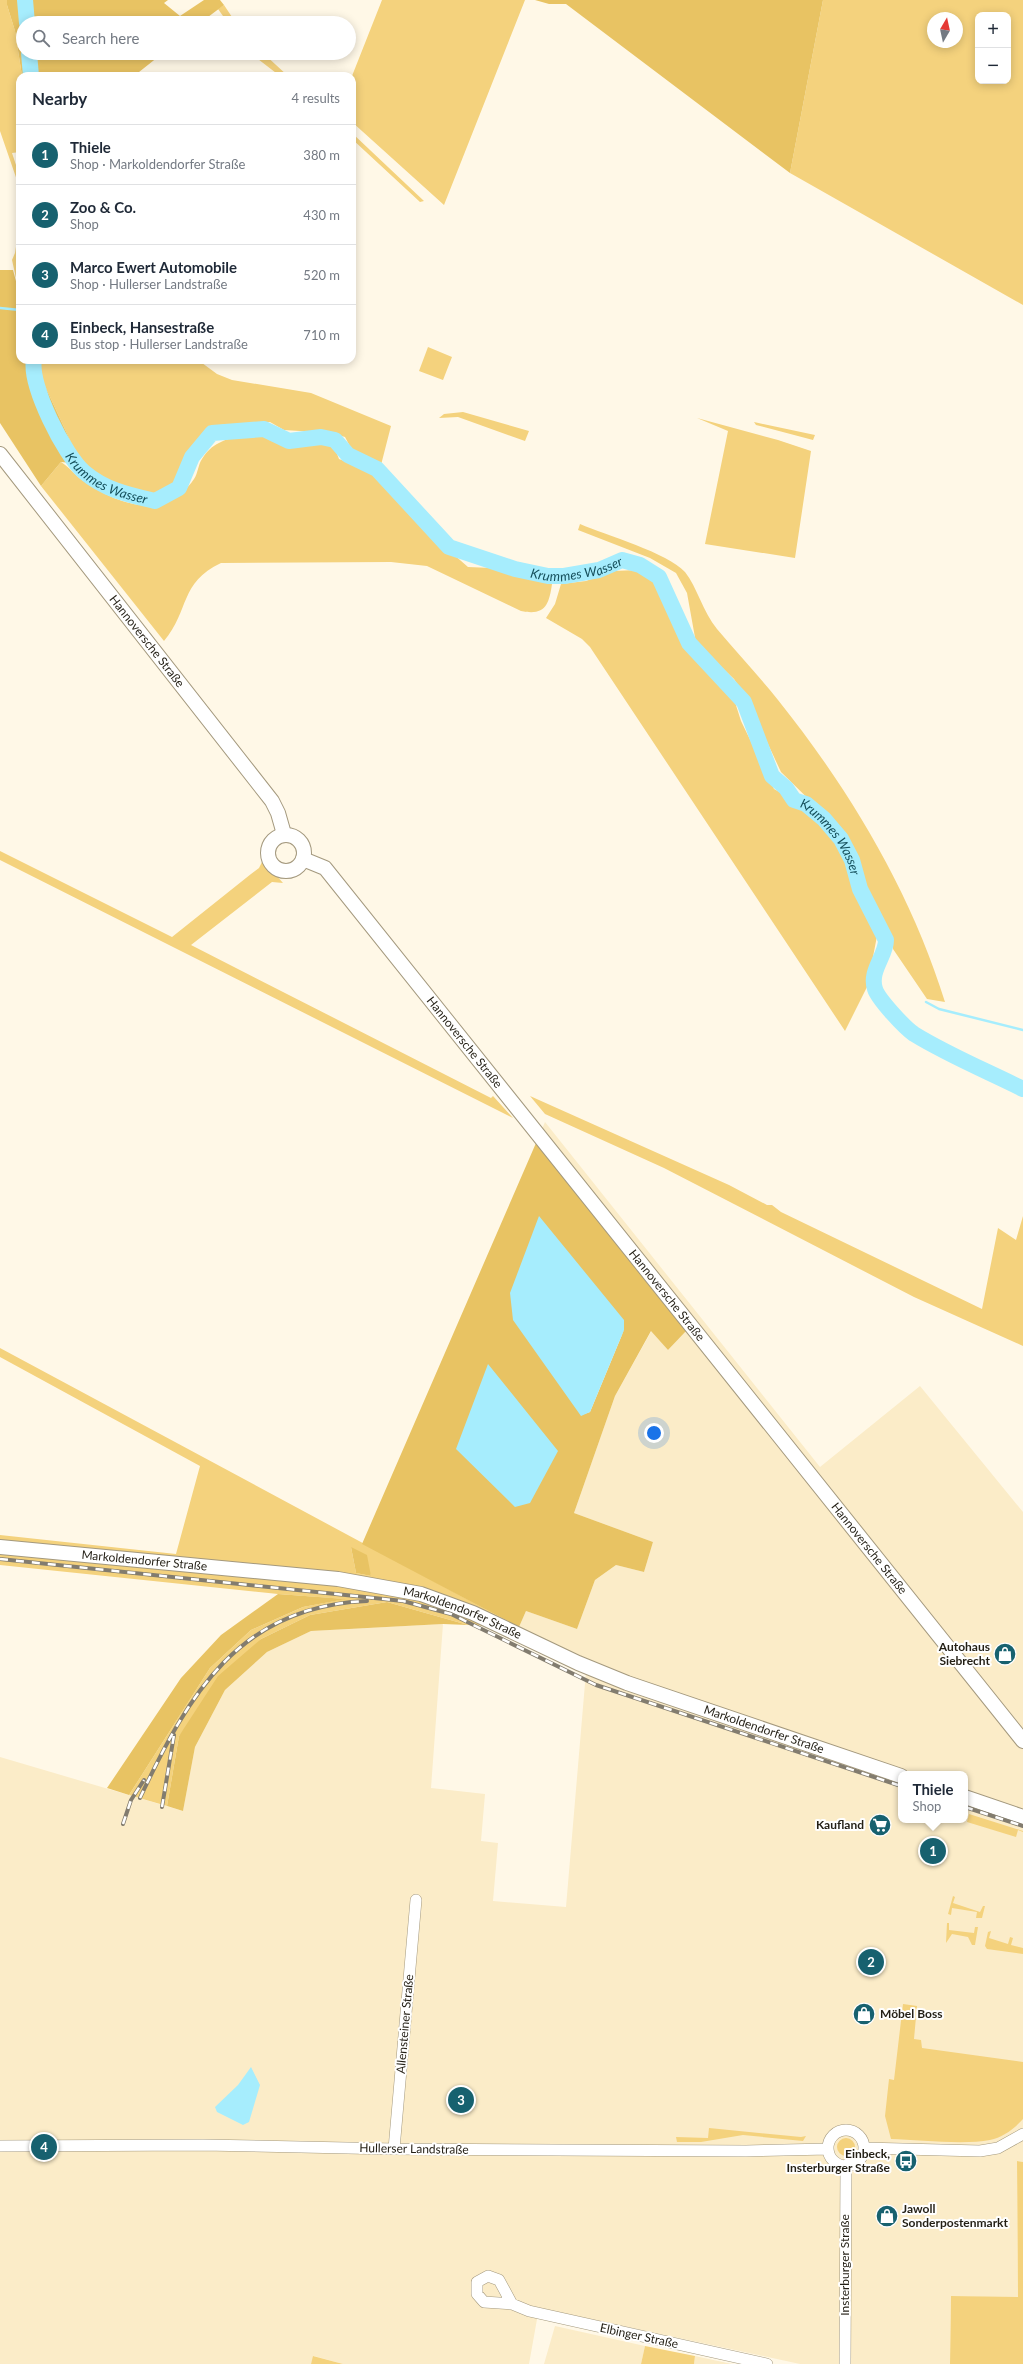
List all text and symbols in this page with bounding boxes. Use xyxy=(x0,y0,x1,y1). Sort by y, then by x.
north arrow xyxy=(927,12,963,48)
map controls xyxy=(975,12,1011,84)
button: + xyxy=(975,12,1011,48)
search box xyxy=(16,16,356,60)
icon: search xyxy=(30,27,52,49)
text: Search here xyxy=(62,29,139,47)
button: − xyxy=(975,48,1011,84)
text: Nearby xyxy=(32,88,87,109)
text: 4 results xyxy=(292,90,340,106)
text: Thiele xyxy=(70,138,111,156)
text: 1 xyxy=(41,147,49,163)
text: 380 m xyxy=(303,147,340,163)
text: Shop · Markoldendorfer Straße xyxy=(70,156,245,172)
text: Zoo & Co. xyxy=(70,198,136,216)
text: 2 xyxy=(41,207,49,223)
text: 430 m xyxy=(303,207,340,223)
text: Shop xyxy=(70,216,99,232)
text: Marco Ewert Automobile xyxy=(70,258,237,276)
text: 3 xyxy=(41,267,49,283)
text: 520 m xyxy=(303,267,340,283)
text: Shop · Hullerser Landstraße xyxy=(70,276,227,292)
text: Einbeck, Hansestraße xyxy=(70,318,214,336)
text: 4 xyxy=(41,327,49,343)
text: 710 m xyxy=(303,327,340,343)
text: Bus stop · Hullerser Landstraße xyxy=(70,336,248,352)
water label: Krummes Wasser xyxy=(62,449,150,507)
water label: Krummes Wasser xyxy=(529,553,625,585)
street label: Hannoversche Straße xyxy=(106,592,188,690)
water label: Krummes Wasser xyxy=(799,795,864,877)
street label: Hannoversche Straße xyxy=(424,993,506,1091)
street label: Hannoversche Straße xyxy=(626,1246,708,1344)
your location xyxy=(644,1423,664,1443)
street label: Hannoversche Straße xyxy=(828,1499,911,1597)
street label: Markoldendorfer Straße xyxy=(81,1547,208,1574)
street label: Markoldendorfer Straße xyxy=(402,1583,524,1642)
place label: Autohaus Siebrecht xyxy=(938,1639,991,1668)
shop icon: Autohaus Siebrecht xyxy=(992,1641,1018,1667)
street label: Markoldendorfer Straße xyxy=(702,1702,826,1756)
popup xyxy=(898,1771,968,1823)
text: Thiele xyxy=(913,1780,953,1798)
text: Shop xyxy=(913,1798,941,1814)
supermarket icon: Kaufland xyxy=(867,1812,893,1838)
place label: Kaufland xyxy=(816,1817,864,1832)
pin: 1 xyxy=(920,1836,946,1866)
pin: 2 xyxy=(858,1947,884,1977)
street label: Allensteiner Straße xyxy=(393,1974,416,2074)
shop icon: Möbel Boss xyxy=(851,2001,877,2027)
place label: Möbel Boss xyxy=(880,2006,942,2021)
pin: 3 xyxy=(448,2085,474,2115)
pin: 4 xyxy=(31,2132,57,2162)
street label: Hullerser Landstraße xyxy=(359,2140,469,2157)
place label: Einbeck, Insterburger Straße xyxy=(787,2146,891,2175)
bus stop icon: Einbeck, Insterburger Straße xyxy=(893,2148,919,2174)
place label: Jawoll Sonderpostenmarkt xyxy=(902,2201,1009,2230)
shop icon: Jawoll Sonderpostenmarkt xyxy=(874,2203,900,2229)
street label: Insterburger Straße xyxy=(837,2214,852,2316)
street label: Elbinger Straße xyxy=(599,2320,680,2351)

